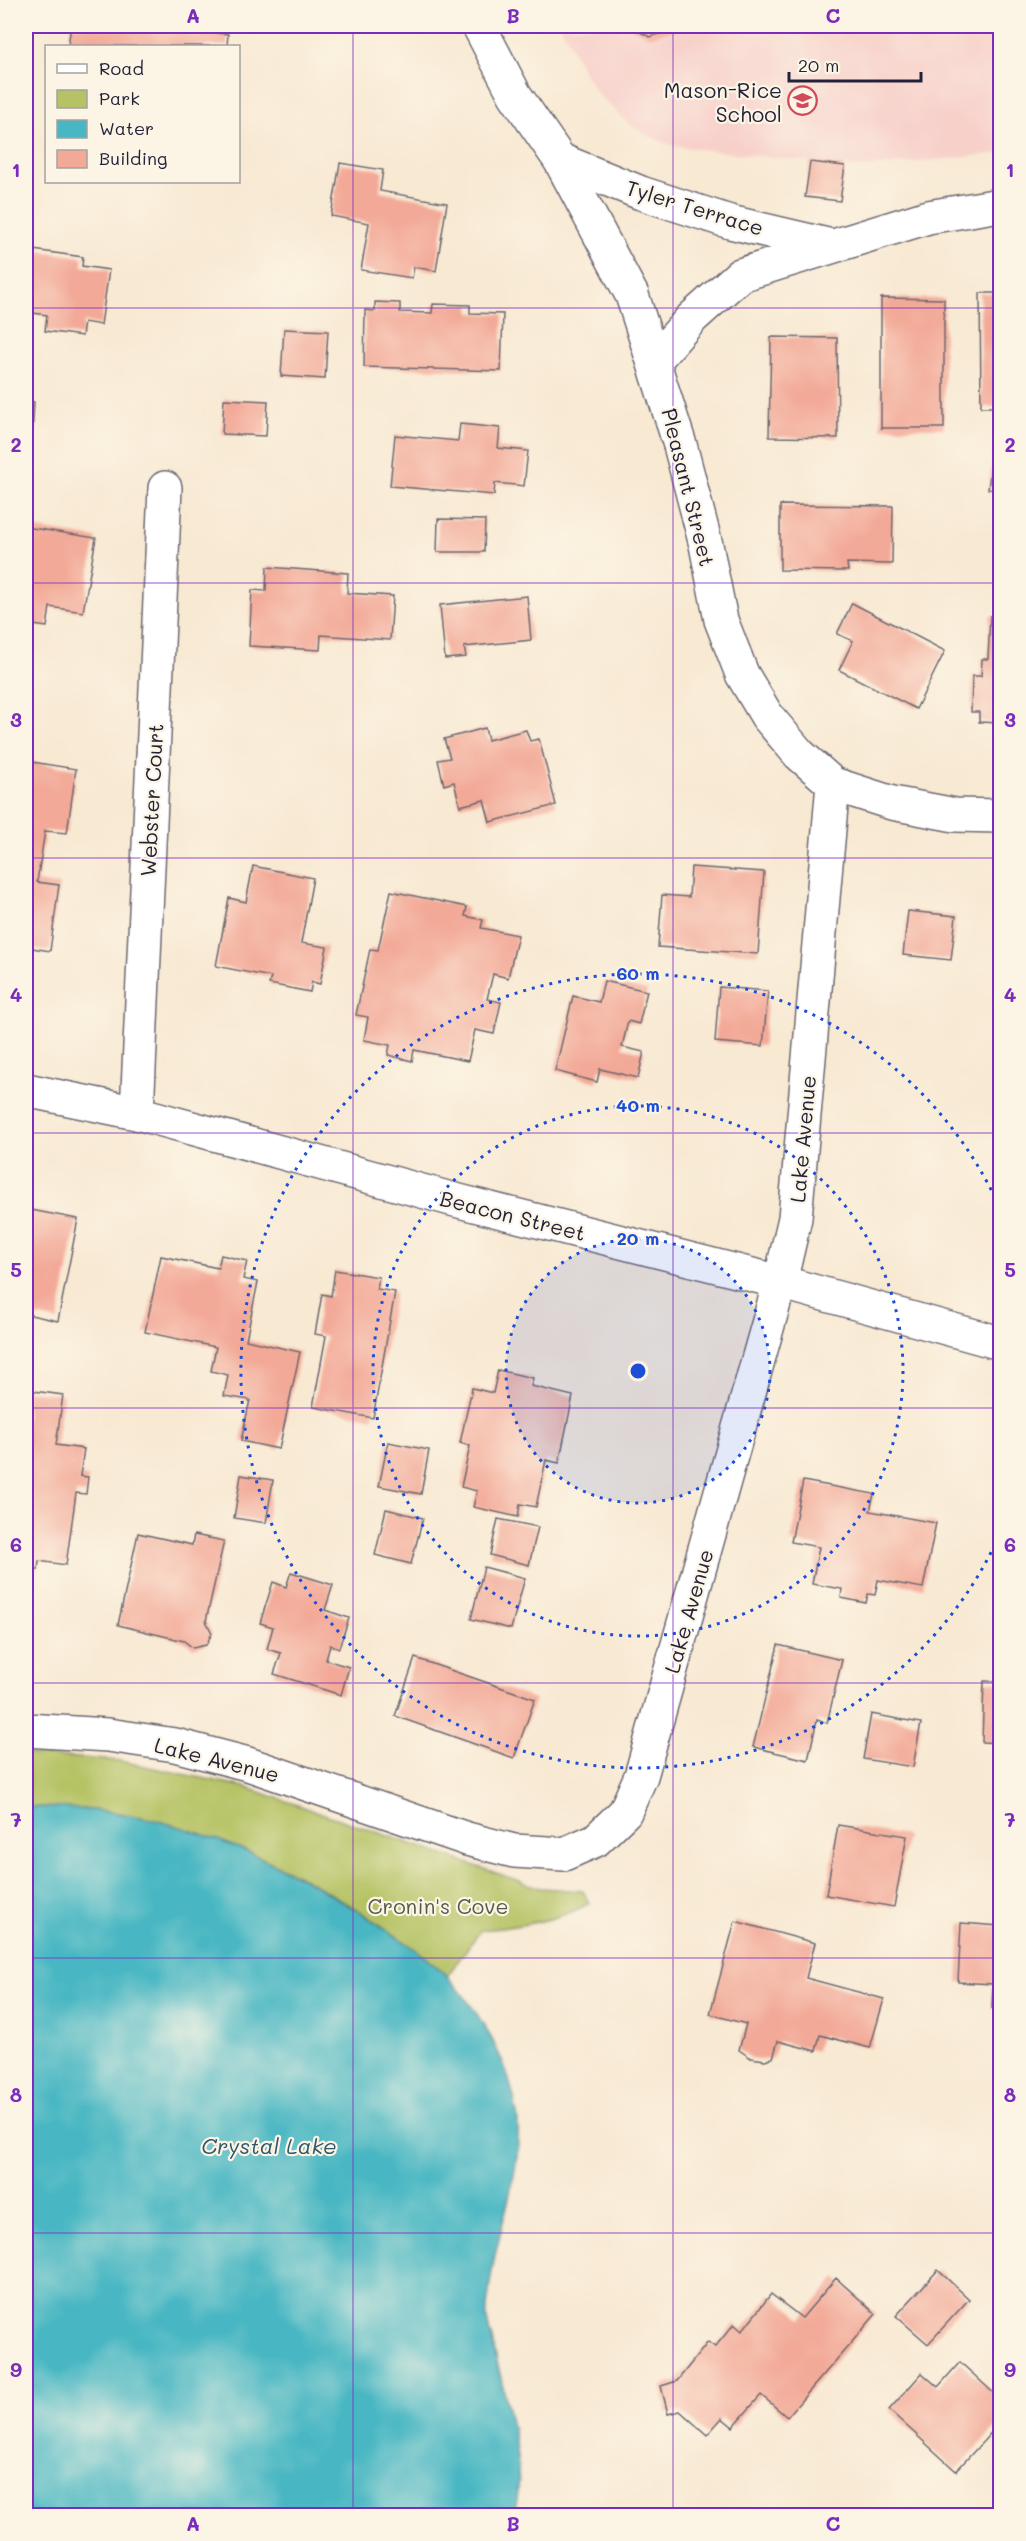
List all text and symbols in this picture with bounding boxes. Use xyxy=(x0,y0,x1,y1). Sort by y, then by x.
text: A xyxy=(186,2,200,28)
text: B xyxy=(506,2,520,28)
text: C xyxy=(826,2,841,28)
legend xyxy=(45,45,240,183)
scale bar xyxy=(789,45,921,83)
text: 20 m xyxy=(798,53,839,77)
text: Road xyxy=(99,56,144,80)
place label: Mason-Rice School xyxy=(664,76,782,127)
school or university icon: Mason-Rice School xyxy=(787,85,819,117)
text: Park xyxy=(99,86,140,110)
text: Water xyxy=(99,116,154,140)
text: Building xyxy=(99,146,167,170)
text: 1 xyxy=(12,156,20,182)
text: 1 xyxy=(1006,156,1014,182)
street label: Tyler Terrace xyxy=(623,173,767,241)
street label: Pleasant Street xyxy=(656,405,722,569)
text: 2 xyxy=(10,431,22,457)
text: 2 xyxy=(1004,431,1016,457)
text: 3 xyxy=(10,706,22,732)
text: 3 xyxy=(1004,706,1016,732)
street label: Webster Court xyxy=(134,723,168,877)
text: 60 m xyxy=(616,961,660,985)
text: 4 xyxy=(10,981,23,1007)
text: 4 xyxy=(1004,981,1017,1007)
street label: Lake Avenue xyxy=(783,1074,821,1204)
text: 40 m xyxy=(616,1093,660,1117)
street label: Beacon Street xyxy=(437,1184,589,1246)
text: 20 m xyxy=(617,1226,659,1250)
text: 5 xyxy=(10,1256,22,1282)
text: 5 xyxy=(1004,1256,1016,1282)
centre of rings xyxy=(628,1361,648,1381)
text: 6 xyxy=(10,1531,22,1557)
text: 6 xyxy=(1004,1531,1016,1557)
street label: Lake Avenue xyxy=(657,1546,719,1676)
street label: Lake Avenue xyxy=(152,1730,282,1788)
text: 7 xyxy=(10,1806,22,1832)
text: 7 xyxy=(1004,1806,1016,1832)
park label: Cronin's Cove xyxy=(368,1892,508,1919)
text: 8 xyxy=(10,2081,22,2107)
text: 8 xyxy=(1004,2081,1016,2107)
water label: Crystal Lake xyxy=(201,2131,337,2160)
text: 9 xyxy=(10,2356,22,2382)
text: 9 xyxy=(1004,2356,1016,2382)
text: A xyxy=(186,2510,200,2536)
text: B xyxy=(506,2510,520,2536)
text: C xyxy=(826,2510,841,2536)

